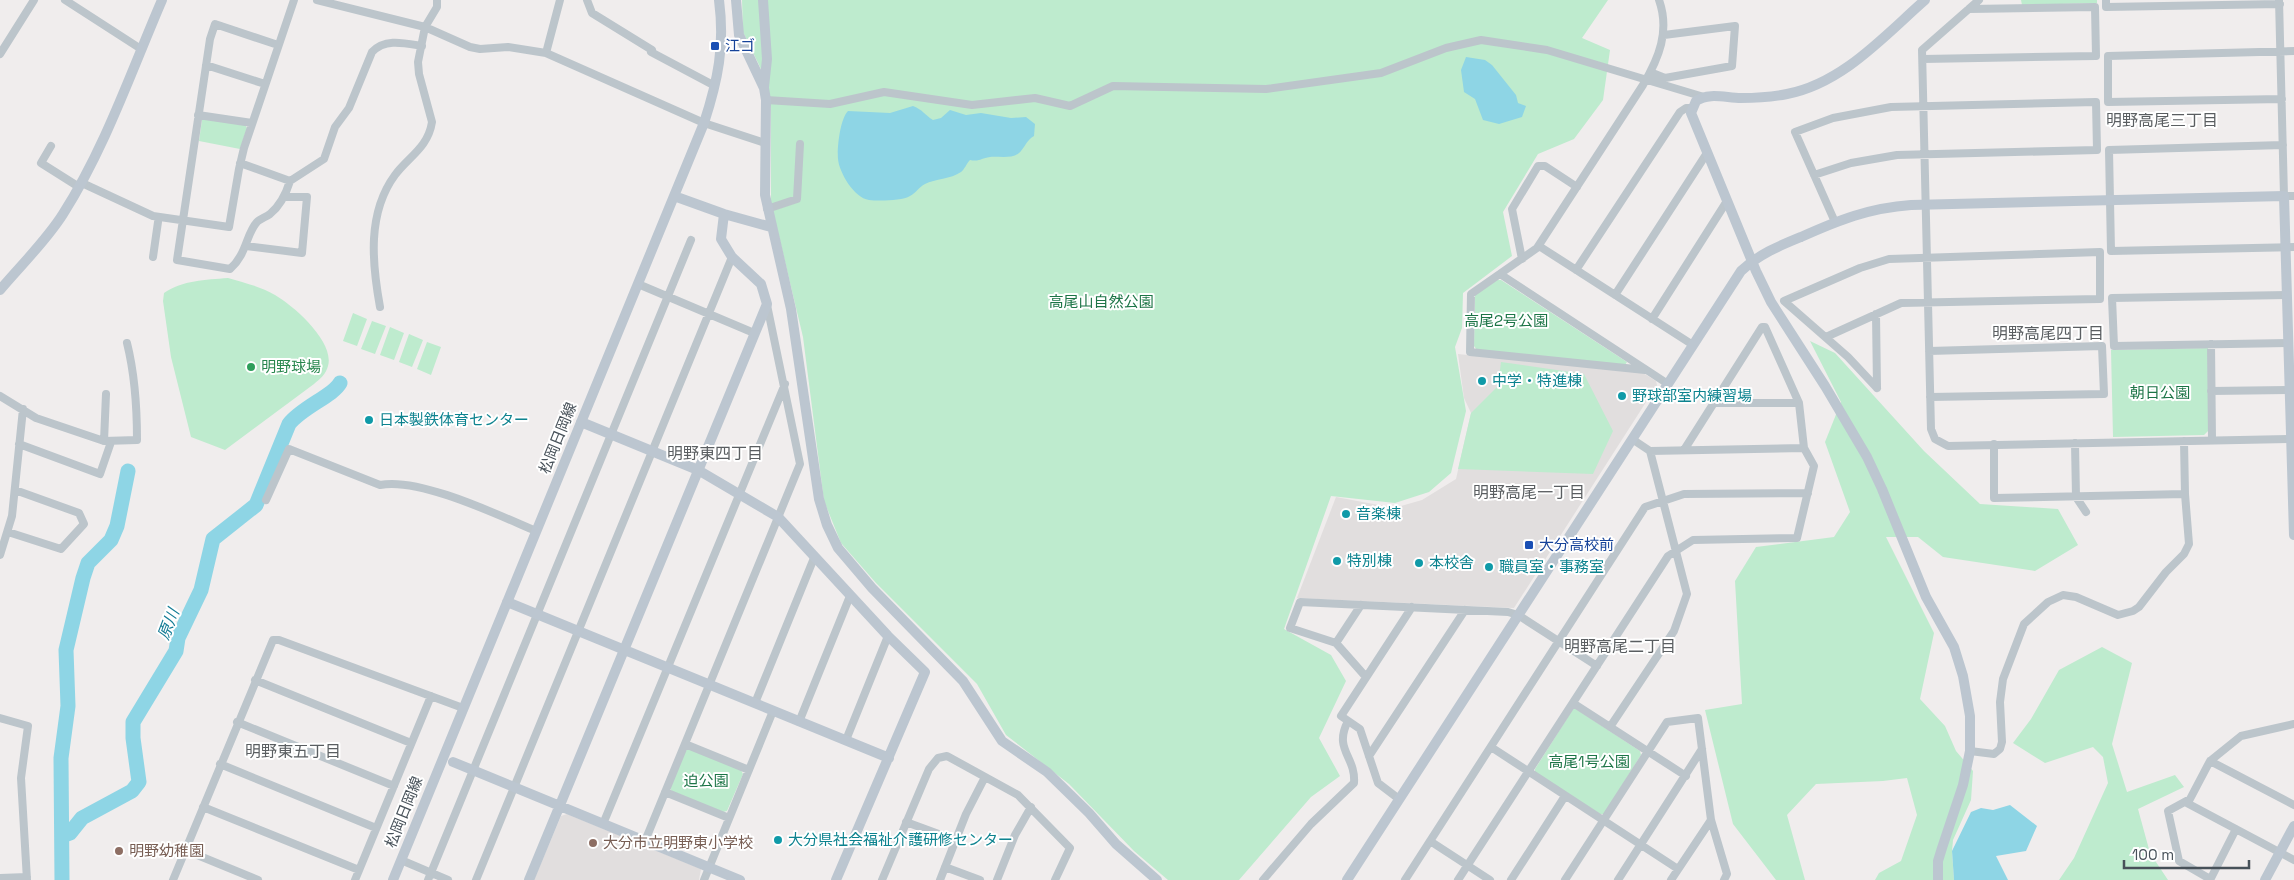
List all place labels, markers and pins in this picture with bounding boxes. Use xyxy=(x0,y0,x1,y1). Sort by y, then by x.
place label: 江ゴ xyxy=(725,36,755,55)
marker: 江ゴ xyxy=(709,40,721,52)
place label: 明野球場 xyxy=(261,357,321,376)
marker: 明野球場 xyxy=(245,361,257,373)
place label: 中学・特進棟 xyxy=(1492,371,1582,390)
marker: 中学・特進棟 xyxy=(1476,375,1488,387)
place label: 野球部室内練習場 xyxy=(1632,386,1752,405)
marker: 野球部室内練習場 xyxy=(1616,390,1628,402)
place label: 日本製鉄体育センター xyxy=(379,410,529,429)
marker: 日本製鉄体育センター xyxy=(363,414,375,426)
place label: 音楽棟 xyxy=(1356,504,1401,523)
marker: 音楽棟 xyxy=(1340,508,1352,520)
place label: 大分高校前 xyxy=(1539,535,1614,554)
marker: 大分高校前 xyxy=(1523,539,1535,551)
place label: 特別棟 xyxy=(1347,551,1392,570)
place label: 本校舎 xyxy=(1429,553,1474,572)
marker: 特別棟 xyxy=(1331,555,1343,567)
marker: 本校舎 xyxy=(1413,557,1425,569)
place label: 職員室・事務室 xyxy=(1499,557,1604,576)
marker: 職員室・事務室 xyxy=(1483,561,1495,573)
place label: 大分県社会福祉介護研修センター xyxy=(788,830,1013,849)
place label: 大分市立明野東小学校 xyxy=(603,833,753,852)
marker: 大分県社会福祉介護研修センター xyxy=(772,834,784,846)
marker: 大分市立明野東小学校 xyxy=(587,837,599,849)
place label: 明野幼稚園 xyxy=(129,841,204,860)
marker: 明野幼稚園 xyxy=(113,845,125,857)

